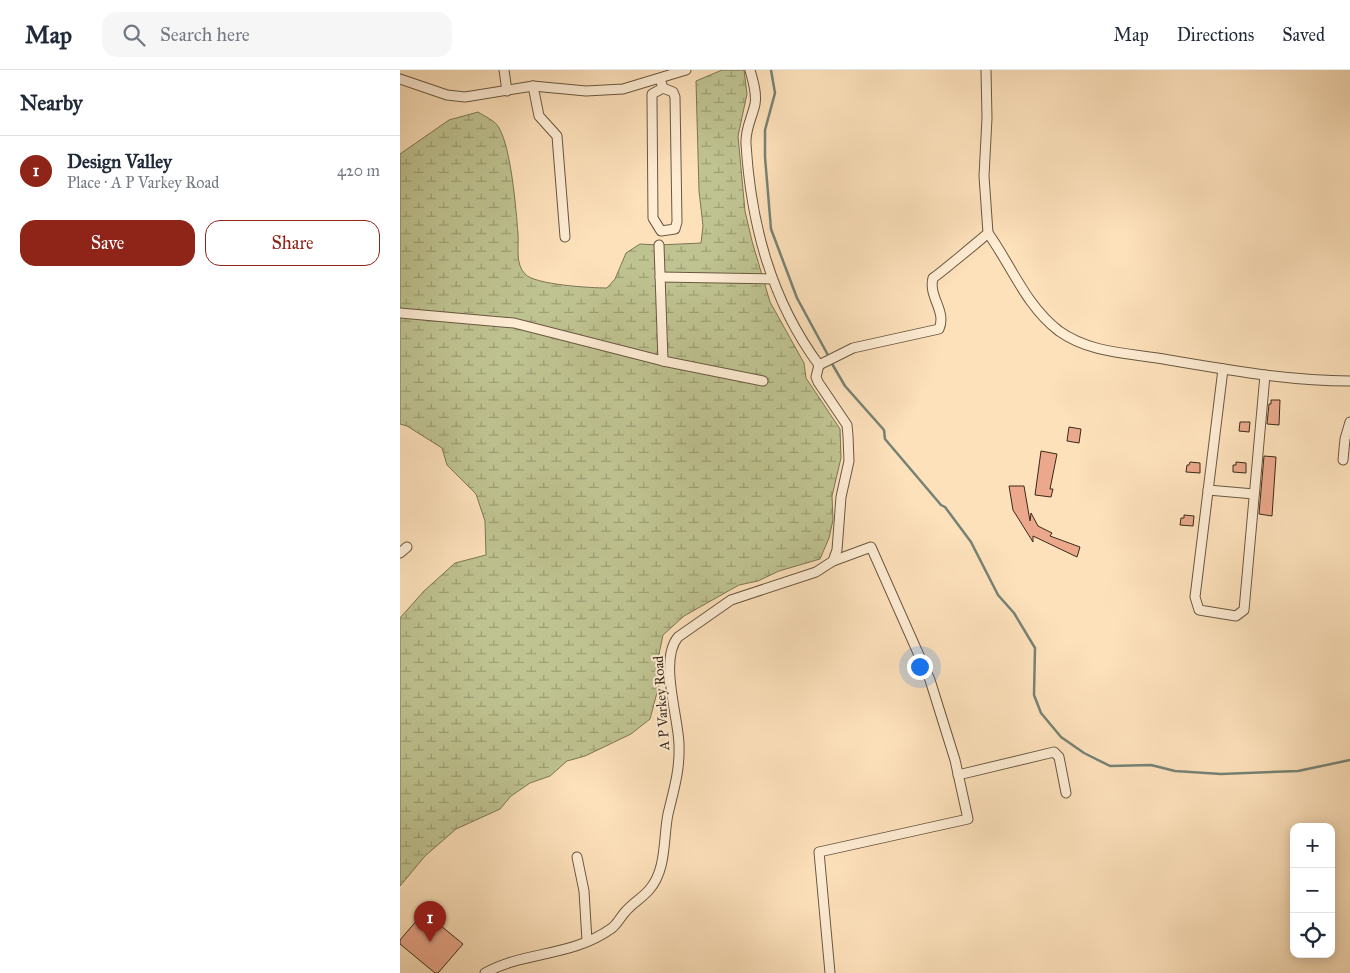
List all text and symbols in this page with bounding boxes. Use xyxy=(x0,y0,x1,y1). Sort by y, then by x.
search box xyxy=(102,12,452,57)
text: Map xyxy=(25,20,72,50)
icon: search xyxy=(120,21,148,49)
text: Search here xyxy=(160,23,250,46)
text: Map xyxy=(1113,24,1149,46)
text: Directions xyxy=(1177,24,1254,46)
text: Saved xyxy=(1282,24,1325,46)
text: Nearby xyxy=(20,90,83,116)
text: Design Valley xyxy=(67,150,172,173)
text: 1 xyxy=(33,161,39,180)
text: 420 m xyxy=(337,161,380,180)
text: Place · A P Varkey Road xyxy=(67,173,219,192)
button: Save xyxy=(20,220,195,266)
button: Share xyxy=(205,220,380,266)
your location xyxy=(907,654,933,680)
street label: A P Varkey Road xyxy=(650,655,673,752)
map controls xyxy=(1290,823,1335,958)
button: + xyxy=(1290,823,1335,868)
button: − xyxy=(1290,868,1335,913)
pin: 1 xyxy=(414,901,446,942)
button: locate xyxy=(1290,913,1335,958)

